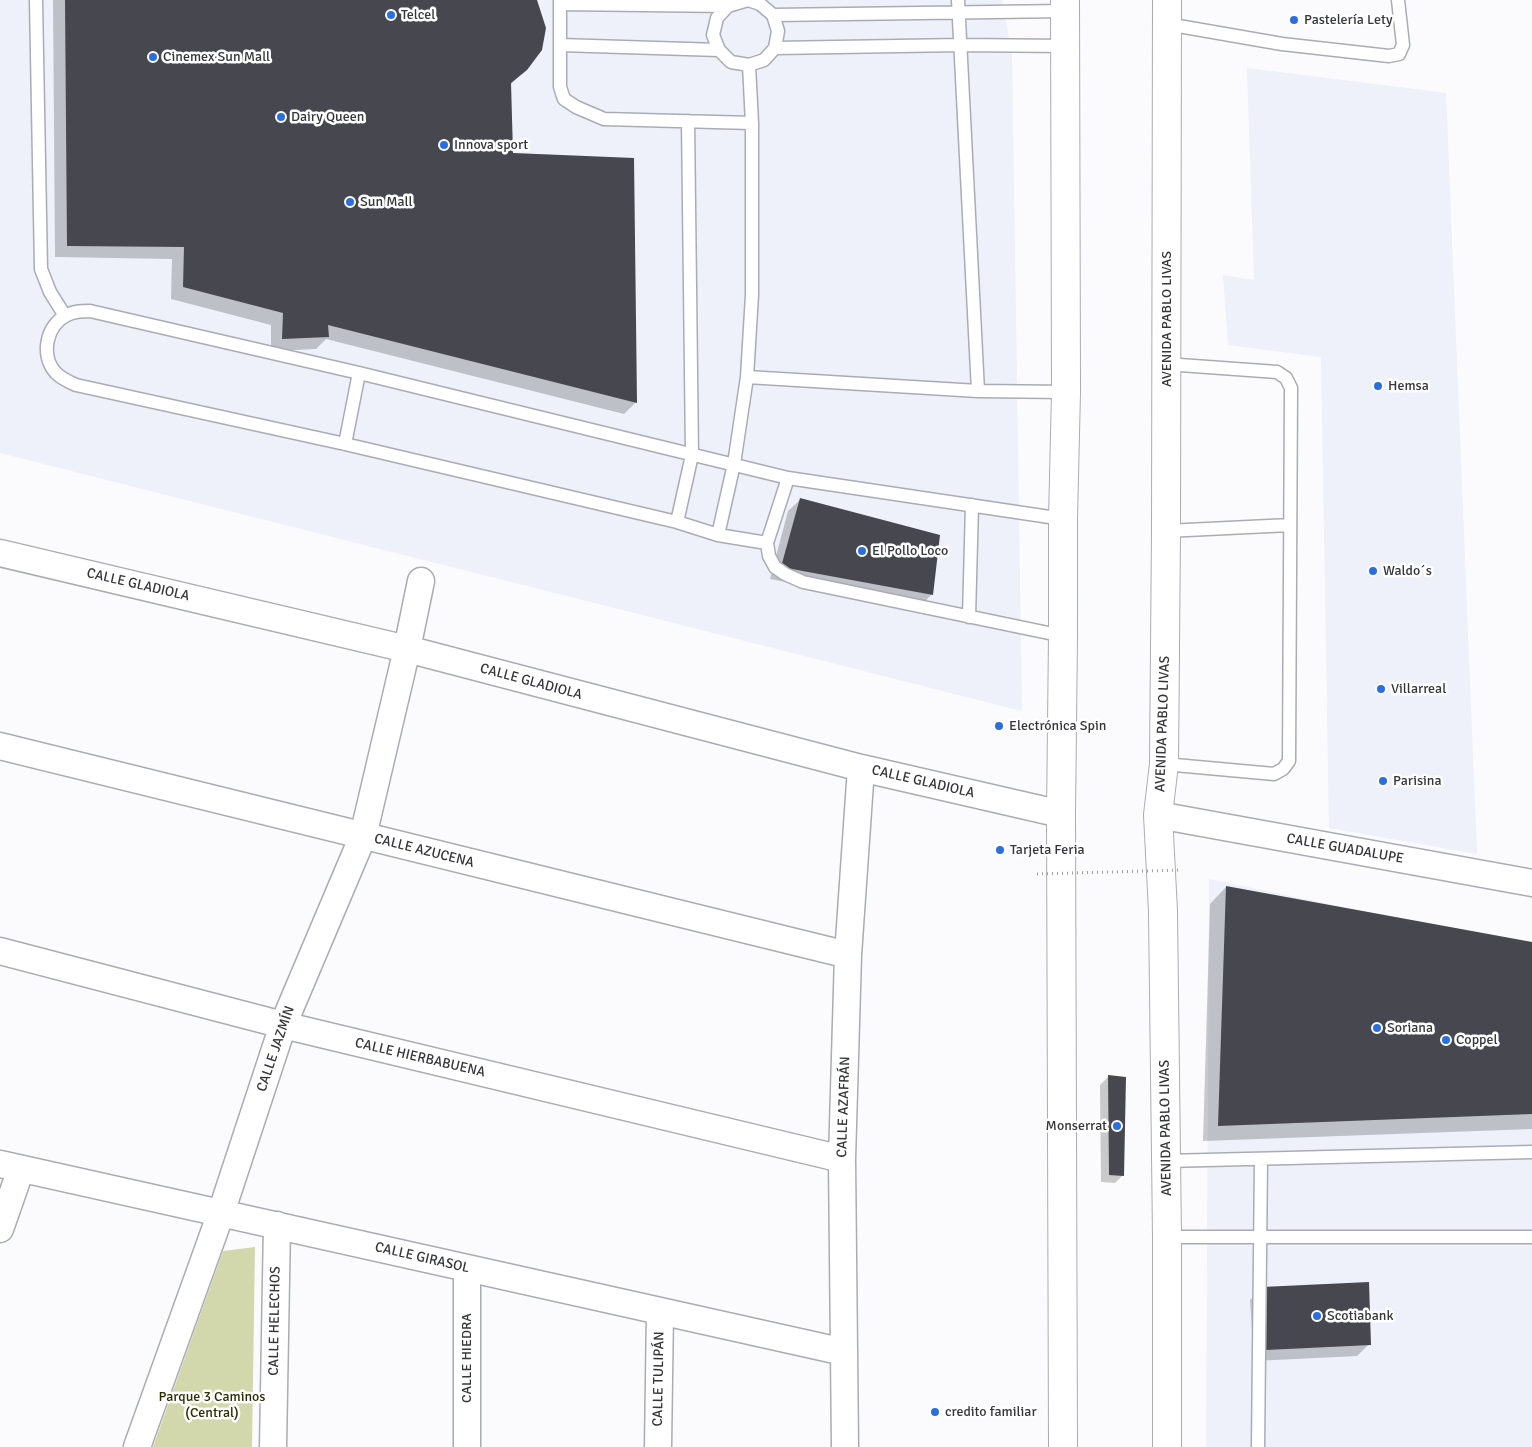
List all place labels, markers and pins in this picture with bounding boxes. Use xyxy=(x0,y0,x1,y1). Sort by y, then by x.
place label: Telcel xyxy=(401,7,435,23)
marker: Telcel xyxy=(385,9,397,21)
place label: Pastelería Lety xyxy=(1304,12,1392,28)
marker: Pastelería Lety xyxy=(1288,14,1300,26)
place label: Cinemex Sun Mall xyxy=(163,49,270,65)
marker: Cinemex Sun Mall xyxy=(147,51,159,63)
place label: Dairy Queen xyxy=(291,109,364,125)
marker: Dairy Queen xyxy=(275,111,287,123)
place label: Innova sport xyxy=(454,137,528,153)
marker: Innova sport xyxy=(438,139,450,151)
place label: Sun Mall xyxy=(360,194,413,210)
marker: Sun Mall xyxy=(344,196,356,208)
place label: Hemsa xyxy=(1388,378,1429,394)
marker: Hemsa xyxy=(1372,380,1384,392)
place label: El Pollo Loco xyxy=(872,543,948,559)
marker: El Pollo Loco xyxy=(856,545,868,557)
place label: Waldo´s xyxy=(1383,563,1432,579)
marker: Waldo´s xyxy=(1367,565,1379,577)
place label: Villarreal xyxy=(1391,681,1446,697)
marker: Villarreal xyxy=(1375,683,1387,695)
place label: Electrónica Spin xyxy=(1009,718,1106,734)
marker: Electrónica Spin xyxy=(993,720,1005,732)
place label: Parisina xyxy=(1393,773,1442,789)
marker: Parisina xyxy=(1377,775,1389,787)
place label: Tarjeta Feria xyxy=(1010,842,1085,858)
marker: Tarjeta Feria xyxy=(994,844,1006,856)
place label: Soriana xyxy=(1387,1020,1433,1036)
marker: Soriana xyxy=(1371,1022,1383,1034)
place label: Coppel xyxy=(1456,1032,1498,1048)
marker: Coppel xyxy=(1440,1034,1452,1046)
place label: Monserrat xyxy=(1046,1118,1107,1134)
marker: Monserrat xyxy=(1111,1120,1123,1132)
place label: Scotiabank xyxy=(1327,1308,1393,1324)
marker: Scotiabank xyxy=(1311,1310,1323,1322)
place label: credito familiar xyxy=(945,1404,1037,1420)
marker: credito familiar xyxy=(929,1406,941,1418)

